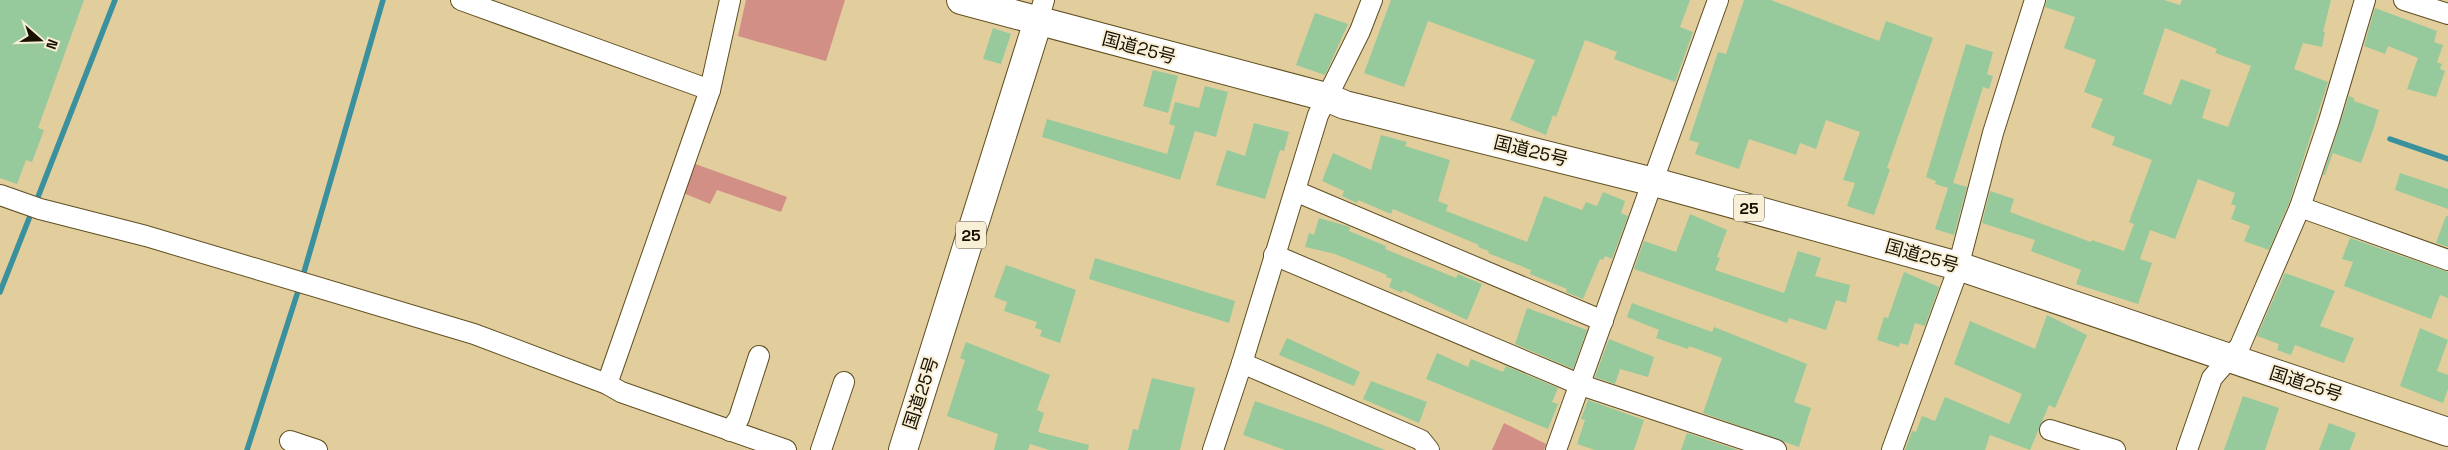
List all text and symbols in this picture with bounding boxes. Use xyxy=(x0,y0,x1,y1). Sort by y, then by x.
north arrow xyxy=(15,15,65,65)
street label: 国道25号 xyxy=(1100,27,1179,68)
text: N xyxy=(42,37,62,52)
street label: 国道25号 xyxy=(1492,130,1571,171)
road number: 25 xyxy=(1734,194,1764,222)
road number: 25 xyxy=(956,222,986,248)
street label: 国道25号 xyxy=(1883,234,1962,277)
street label: 国道25号 xyxy=(898,353,943,432)
street label: 国道25号 xyxy=(2267,361,2346,406)

